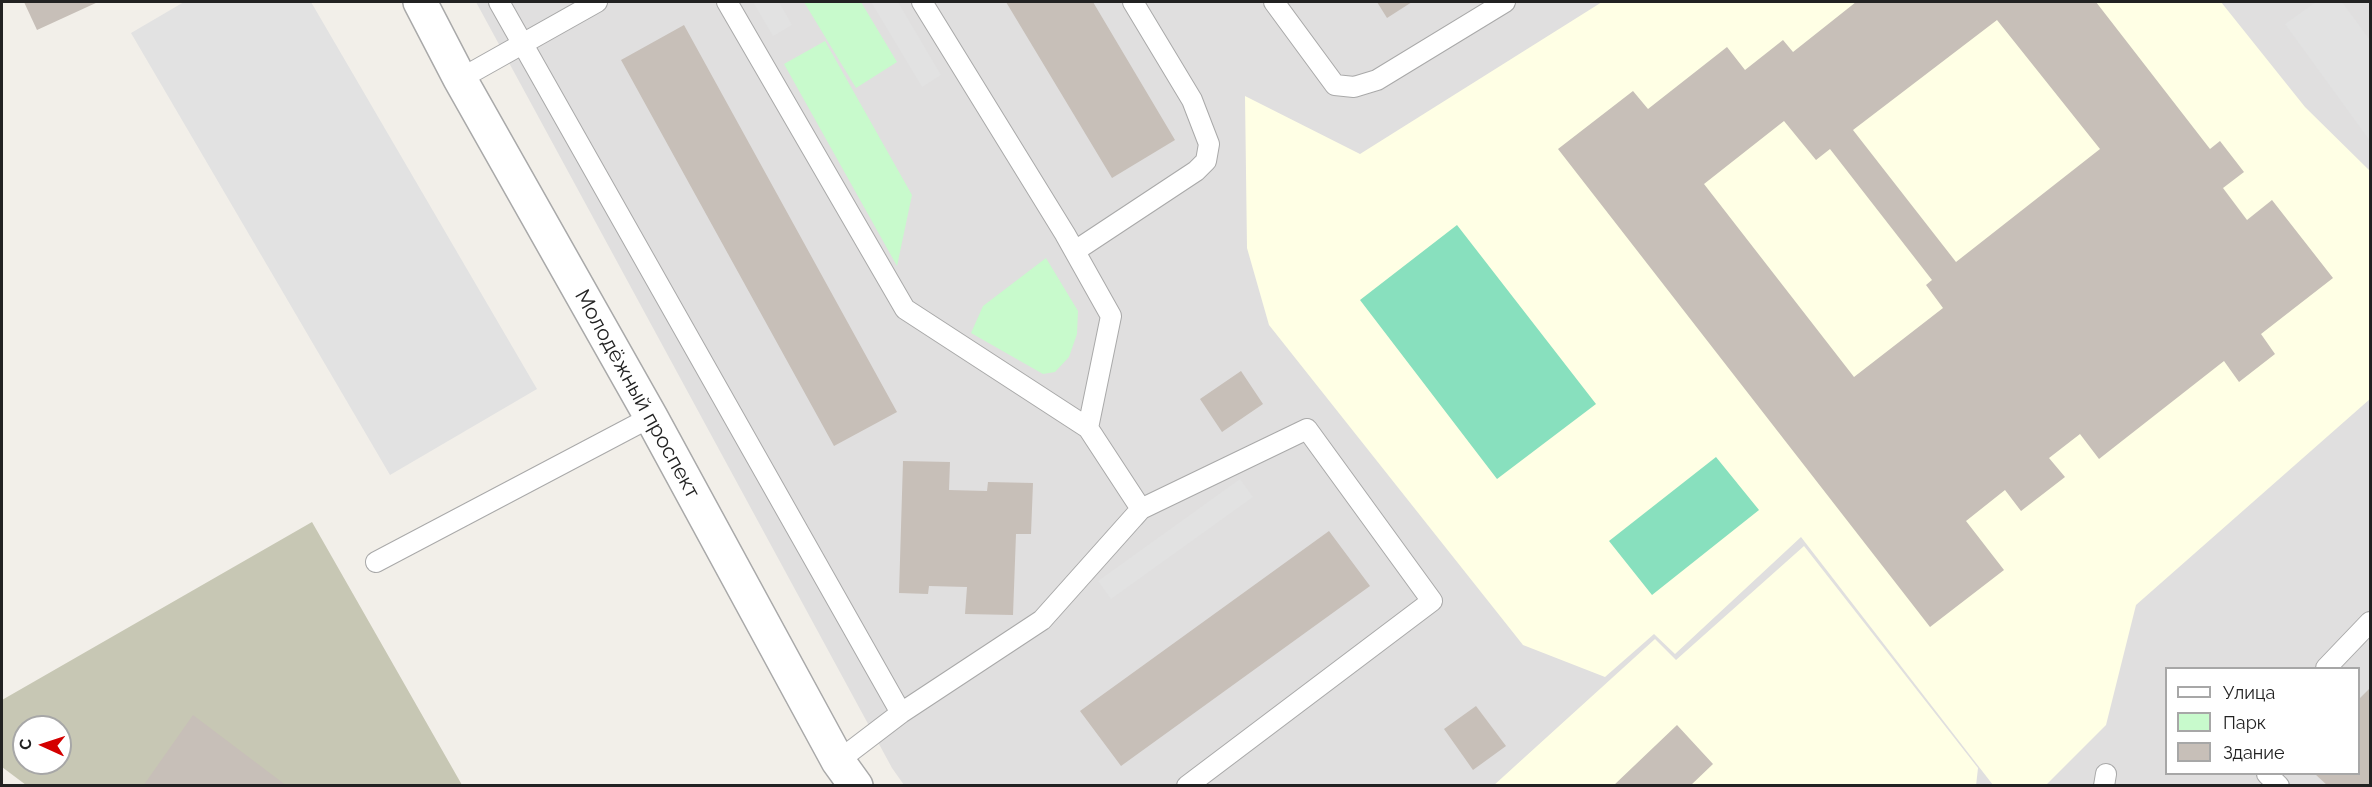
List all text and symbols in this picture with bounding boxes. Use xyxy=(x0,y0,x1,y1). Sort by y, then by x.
street label: Молодёжный проспект xyxy=(569,285,705,503)
legend xyxy=(2165,667,2360,775)
text: Улица xyxy=(2223,682,2275,703)
text: Парк xyxy=(2223,712,2266,733)
north arrow xyxy=(12,715,72,775)
text: С xyxy=(16,738,35,750)
text: Здание xyxy=(2223,742,2285,763)

